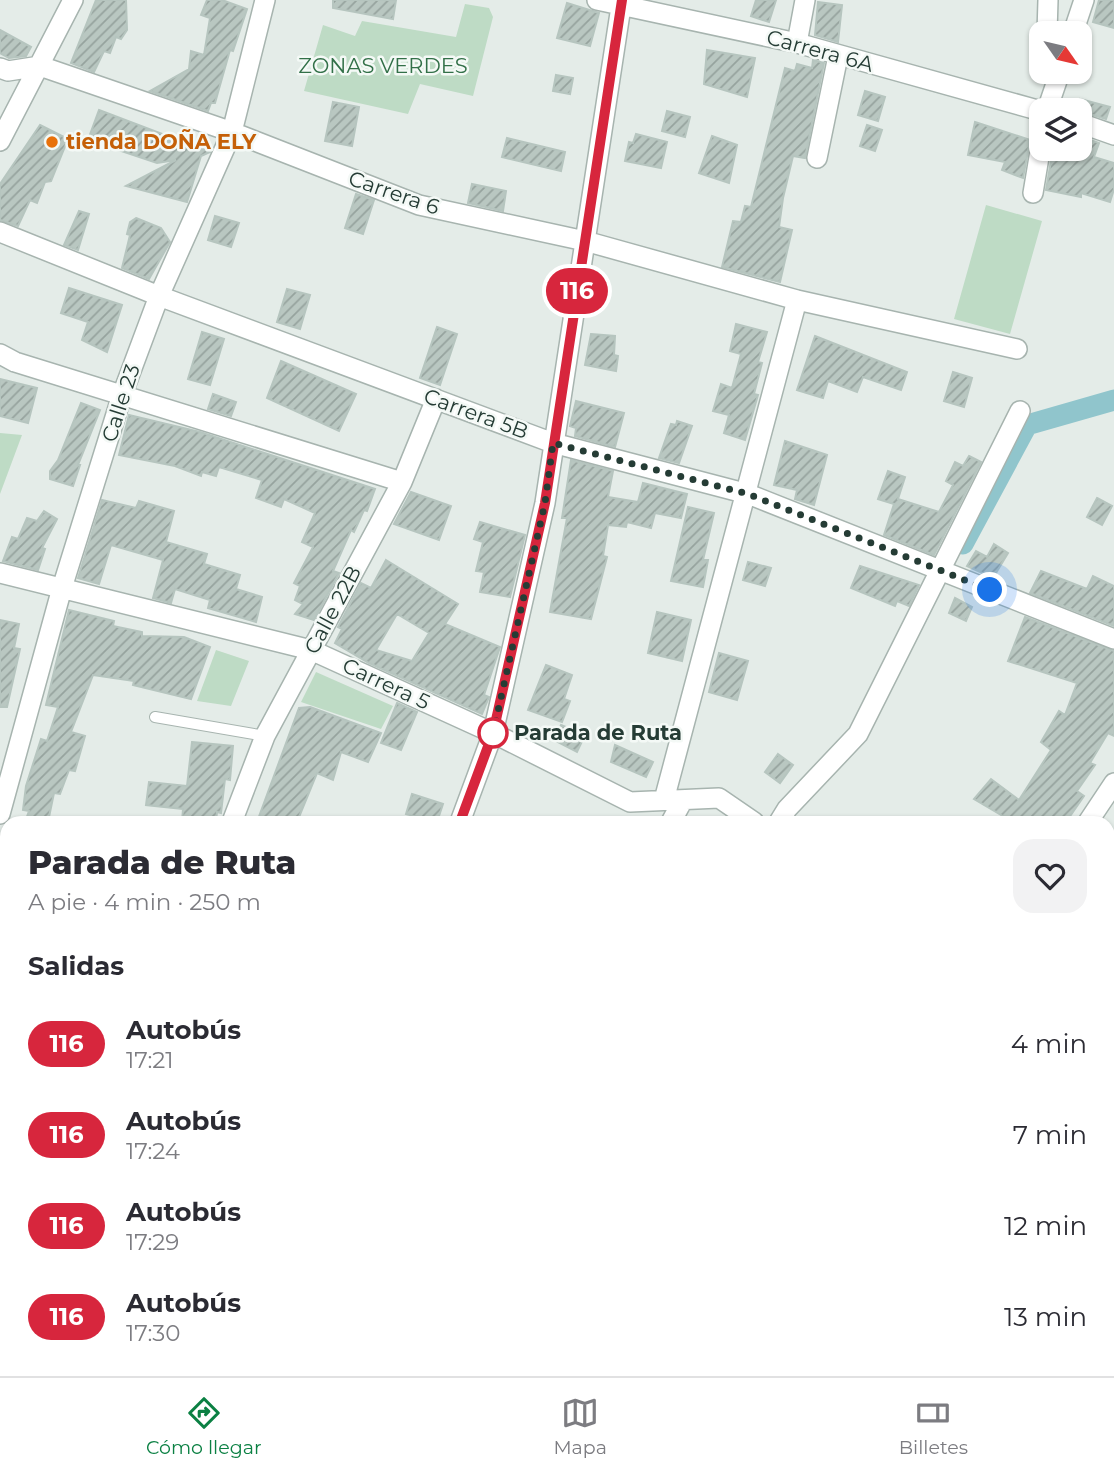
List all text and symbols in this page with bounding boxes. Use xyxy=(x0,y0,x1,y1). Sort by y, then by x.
north arrow xyxy=(1029,21,1092,84)
map controls xyxy=(1029,21,1092,161)
street label: Carrera 6A xyxy=(764,24,877,77)
park label: ZONAS VERDES xyxy=(298,53,468,78)
button: layers xyxy=(1029,98,1092,161)
place label: tienda DOÑA ELY xyxy=(66,129,257,154)
marker: tienda DOÑA ELY xyxy=(44,134,60,150)
street label: Carrera 6 xyxy=(345,165,443,220)
line badge: 116 xyxy=(537,268,617,314)
text: 116 xyxy=(560,276,594,305)
street label: Calle 23 xyxy=(96,361,145,445)
street label: Carrera 5B xyxy=(420,383,532,444)
street label: Calle 22B xyxy=(299,561,366,658)
your location xyxy=(972,572,1007,607)
street label: Carrera 5 xyxy=(339,652,434,715)
marker: Parada de Ruta xyxy=(478,718,508,748)
place label: Parada de Ruta xyxy=(514,720,682,745)
button: heart xyxy=(1013,839,1087,913)
text: Parada de Ruta xyxy=(28,842,296,882)
text: A pie · 4 min · 250 m xyxy=(28,888,261,916)
text: Salidas xyxy=(28,950,124,982)
text: Autobús xyxy=(126,1014,241,1046)
text: 4 min xyxy=(1011,1028,1087,1060)
text: 116 xyxy=(49,1029,84,1058)
text: 17:21 xyxy=(126,1046,174,1074)
text: Autobús xyxy=(126,1105,241,1137)
text: 7 min xyxy=(1013,1119,1087,1151)
text: 116 xyxy=(49,1120,84,1149)
text: 17:24 xyxy=(126,1137,180,1165)
text: Autobús xyxy=(126,1196,241,1228)
text: 12 min xyxy=(1004,1210,1087,1242)
text: 116 xyxy=(49,1211,84,1240)
text: 17:29 xyxy=(126,1228,179,1256)
text: Autobús xyxy=(126,1287,241,1319)
text: 13 min xyxy=(1004,1301,1087,1333)
text: 116 xyxy=(49,1302,84,1331)
text: 17:30 xyxy=(126,1319,180,1347)
tab: Cómo llegar xyxy=(146,1394,262,1459)
tab: Mapa xyxy=(553,1394,607,1459)
tab: Billetes xyxy=(899,1394,968,1459)

